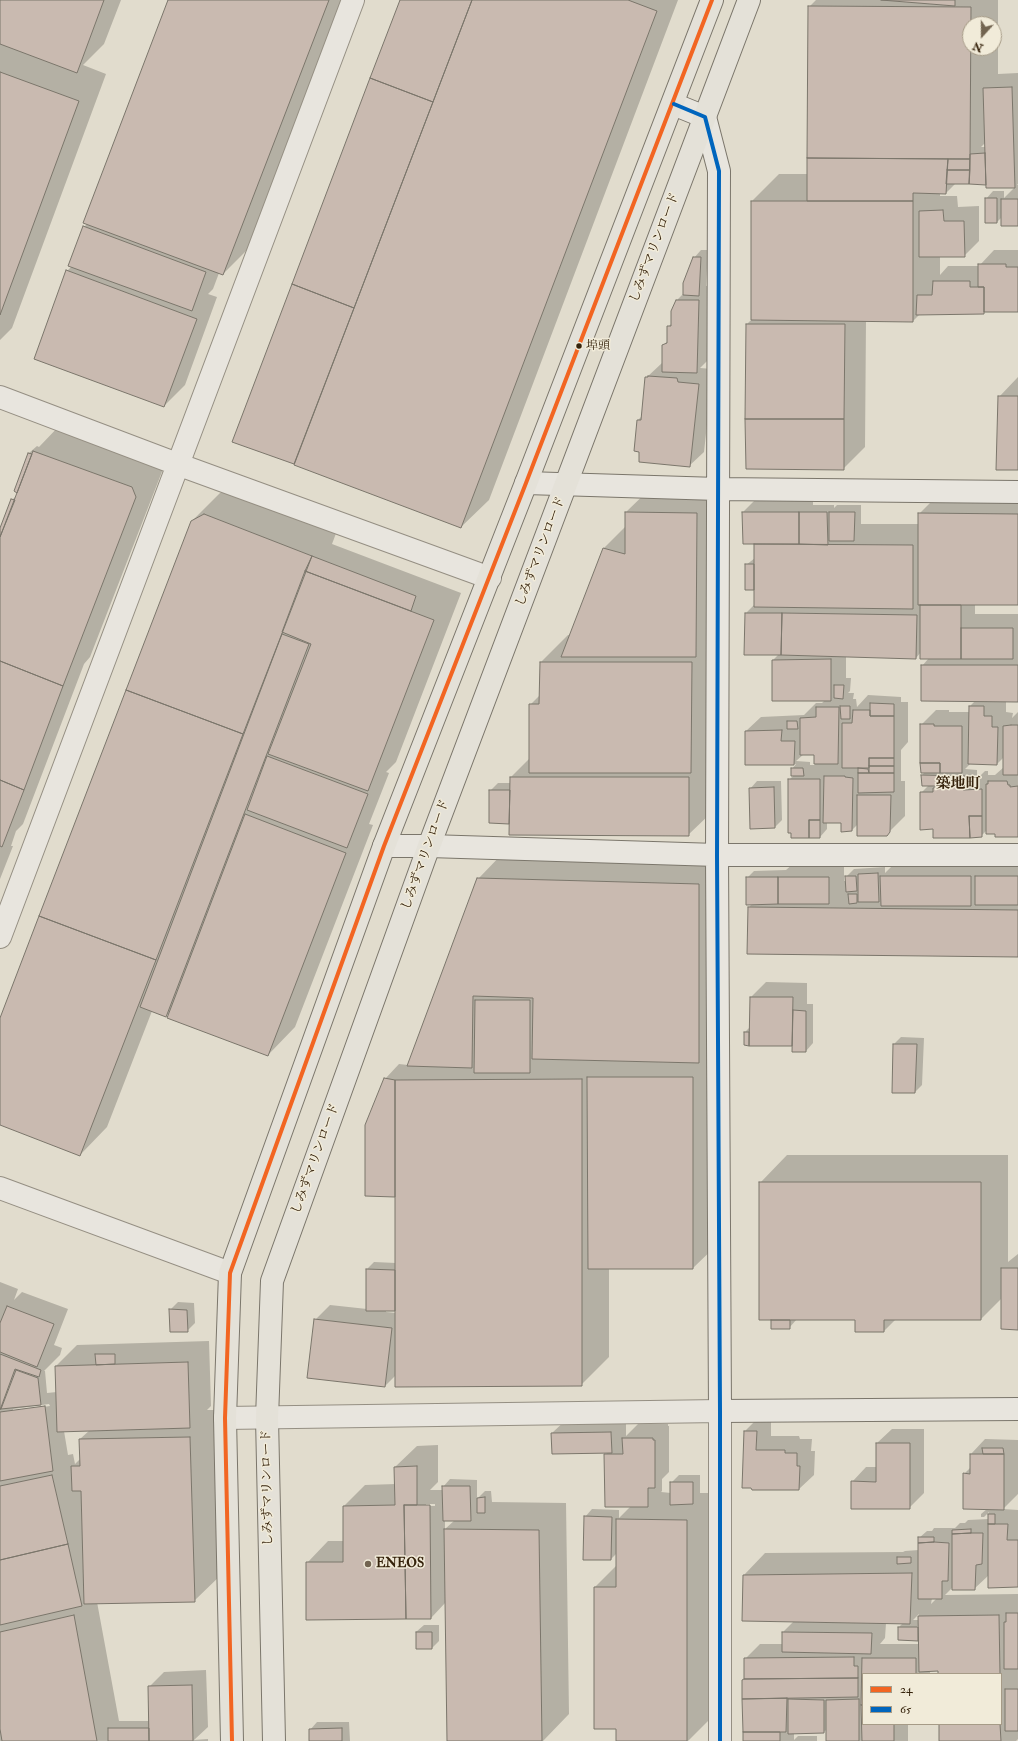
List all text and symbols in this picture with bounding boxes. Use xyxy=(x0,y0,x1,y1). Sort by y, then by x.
north arrow xyxy=(962,16,1002,56)
text: N xyxy=(971,39,985,55)
street label: しみずマリンロード xyxy=(627,191,683,305)
place label: 埠頭 xyxy=(586,339,610,353)
marker: 埠頭 xyxy=(574,341,584,351)
street label: しみずマリンロード xyxy=(513,495,569,609)
district label: 築地町 xyxy=(936,776,980,794)
street label: しみずマリンロード xyxy=(399,797,453,913)
street label: しみずマリンロード xyxy=(289,1101,343,1217)
street label: しみずマリンロード xyxy=(259,1429,277,1547)
place label: ENEOS xyxy=(376,1556,424,1572)
marker: ENEOS xyxy=(363,1559,373,1569)
legend xyxy=(862,1673,1002,1725)
text: 24 xyxy=(900,1682,913,1697)
text: 65 xyxy=(900,1702,911,1717)

